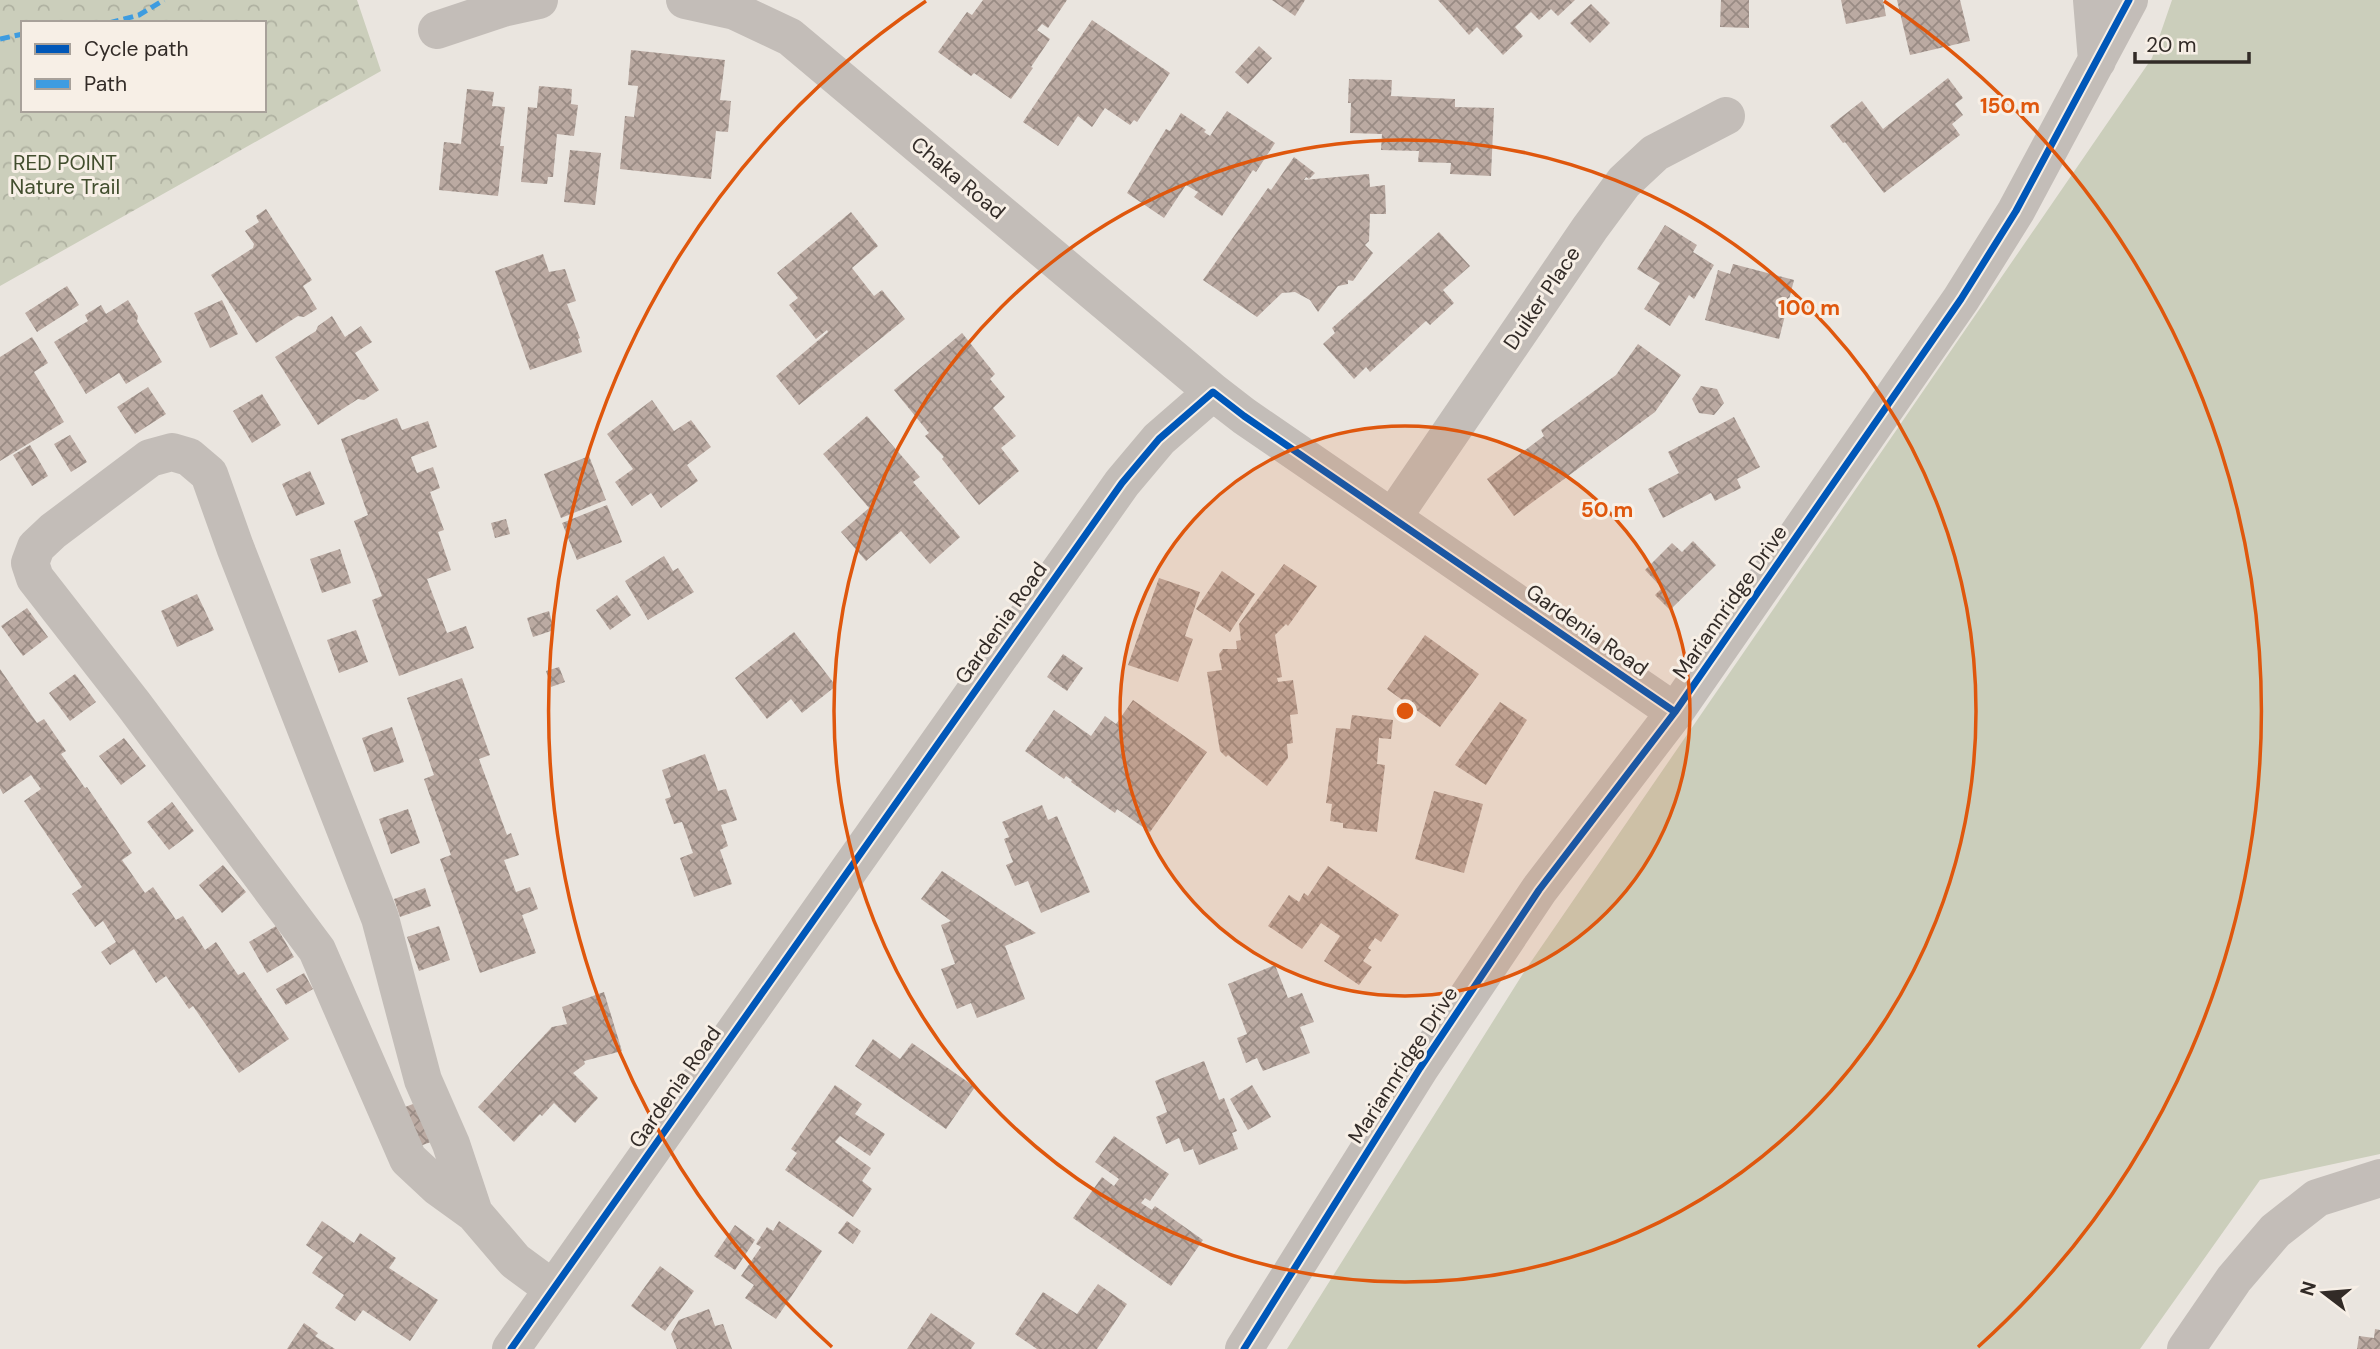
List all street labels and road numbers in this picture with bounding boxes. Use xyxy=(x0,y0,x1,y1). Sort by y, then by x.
street label: Chaka Road xyxy=(905,130,1011,226)
street label: Duiker Place xyxy=(1497,241,1587,355)
street label: Mariannridge Drive xyxy=(1666,519,1794,685)
street label: Gardenia Road xyxy=(949,556,1053,690)
street label: Gardenia Road xyxy=(1520,578,1654,682)
street label: Mariannridge Drive xyxy=(1342,981,1464,1149)
street label: Gardenia Road xyxy=(623,1020,727,1154)

